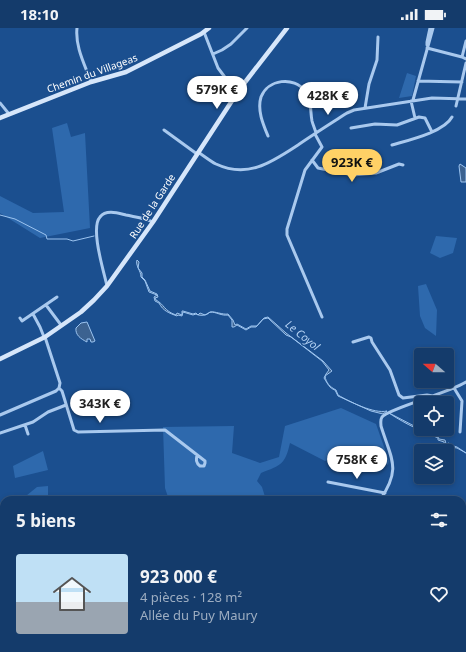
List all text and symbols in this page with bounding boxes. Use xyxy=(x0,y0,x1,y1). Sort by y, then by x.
text: 18:10 xyxy=(20,4,59,24)
street label: Chemin du Villageas xyxy=(45,50,139,96)
pin: 579K € xyxy=(184,76,250,110)
text: 579K € xyxy=(196,80,238,98)
pin: 428K € xyxy=(295,82,361,116)
text: 428K € xyxy=(307,86,349,104)
pin: 923K € xyxy=(319,149,385,183)
text: 923K € xyxy=(331,153,373,171)
street label: Rue de la Garde xyxy=(126,171,178,241)
water label: Le Coyol xyxy=(283,317,324,354)
north arrow xyxy=(414,348,454,388)
map controls xyxy=(414,348,454,484)
pin: 343K € xyxy=(67,390,133,424)
text: 343K € xyxy=(79,394,121,412)
button: locate xyxy=(414,396,454,436)
button: layers xyxy=(414,444,454,484)
pin: 758K € xyxy=(324,446,390,480)
text: 758K € xyxy=(336,450,378,468)
text: 5 biens xyxy=(16,509,76,532)
icon: filters xyxy=(428,509,450,531)
text: 923 000 € xyxy=(140,565,217,588)
icon: home xyxy=(48,570,96,618)
icon: heart xyxy=(428,583,450,605)
text: 4 pièces · 128 m² xyxy=(140,588,242,606)
text: Allée du Puy Maury xyxy=(140,606,258,624)

